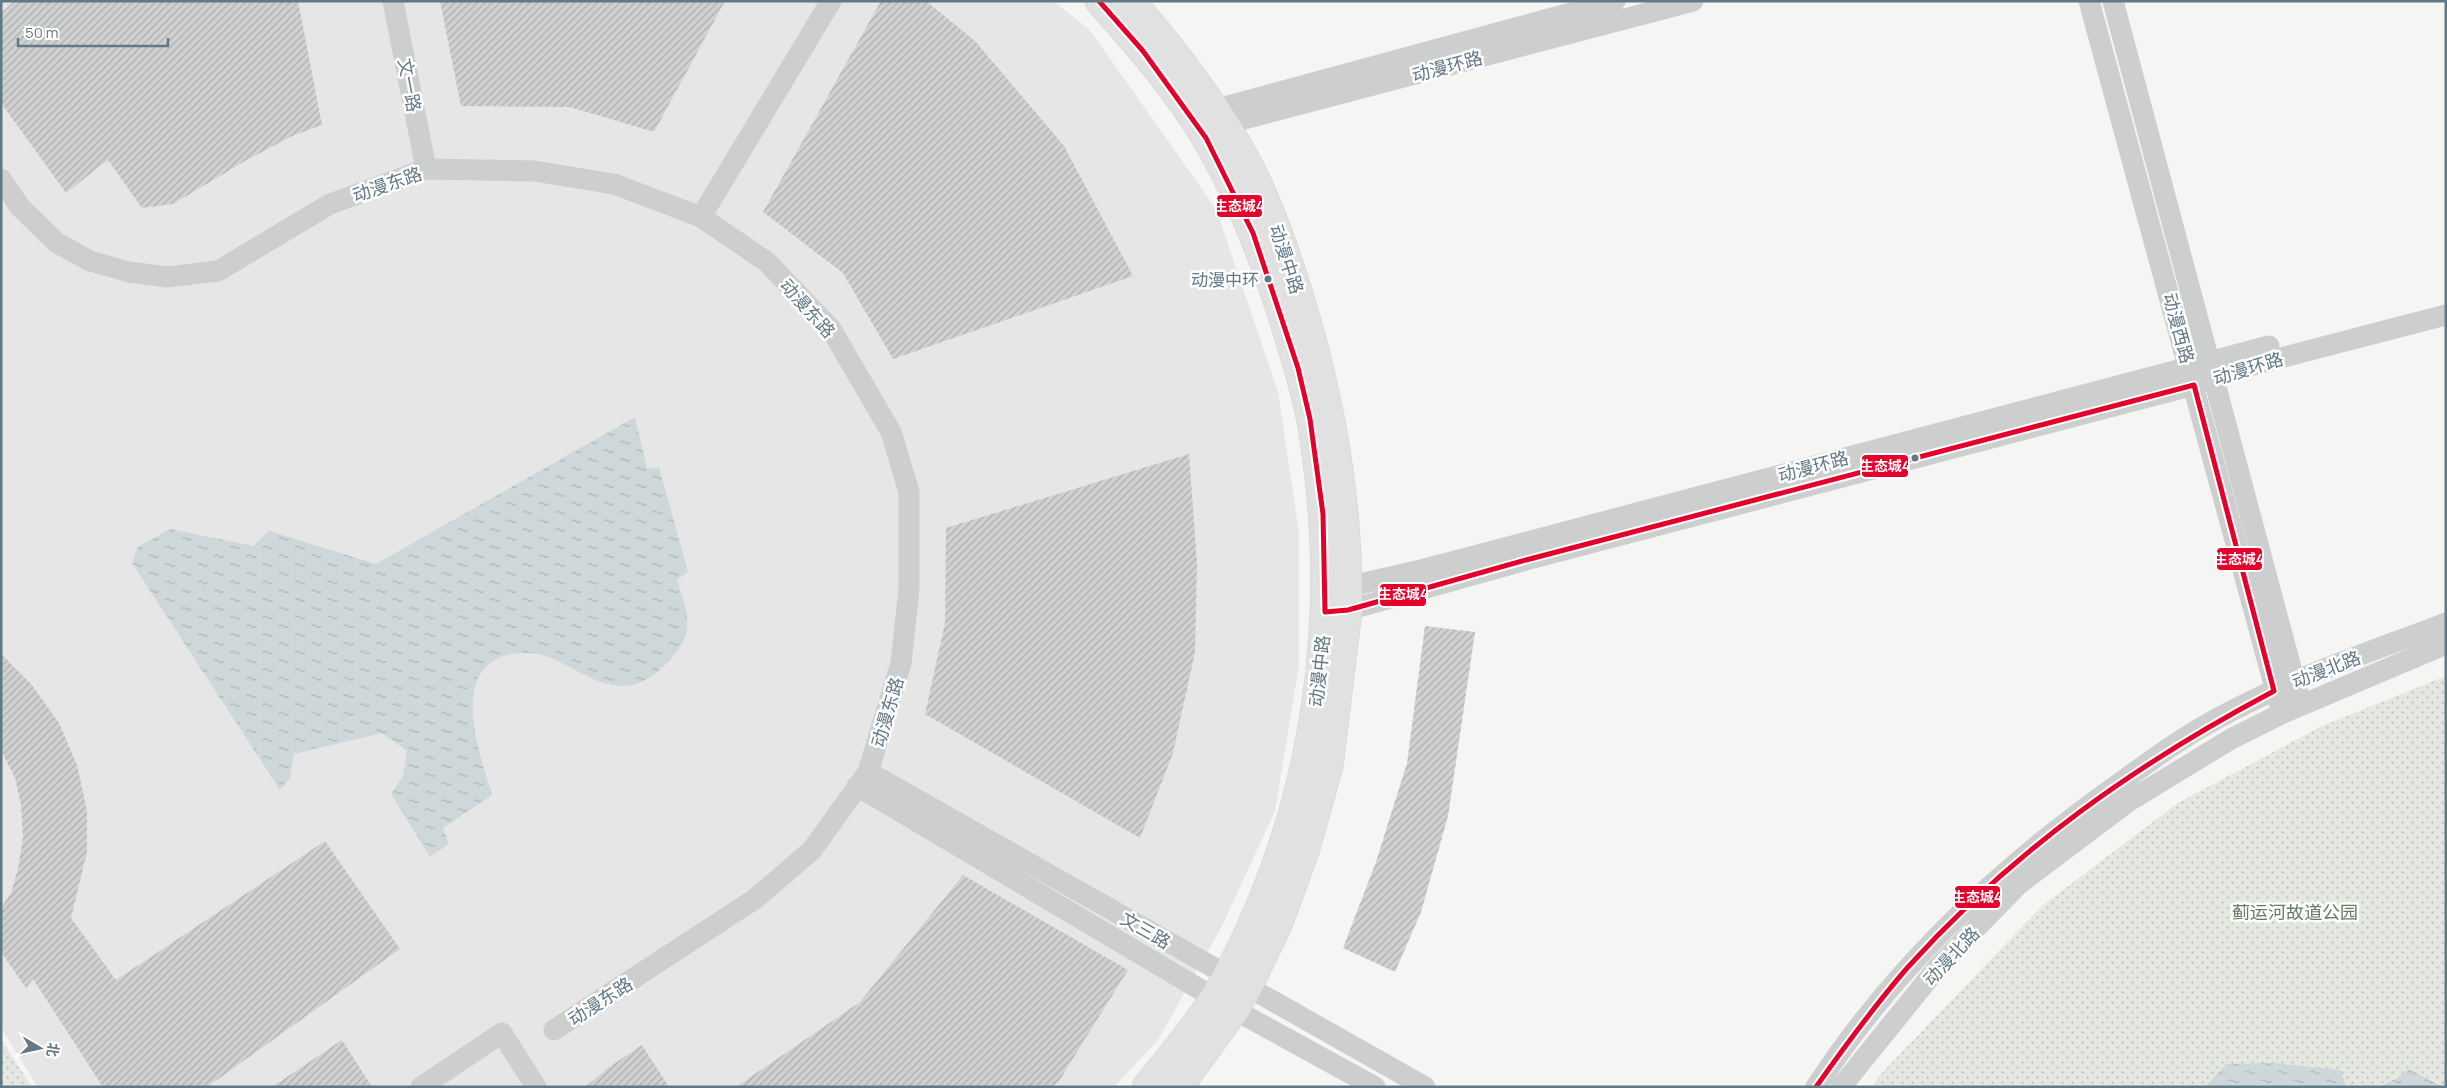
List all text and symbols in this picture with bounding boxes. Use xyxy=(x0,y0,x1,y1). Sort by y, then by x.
scale bar xyxy=(18,15,168,47)
text: 50 m xyxy=(25,22,59,43)
street label: 动漫环路 xyxy=(1409,45,1485,87)
street label: 文一路 xyxy=(393,56,427,114)
street label: 动漫东路 xyxy=(349,161,425,207)
line badge: 生态城4 xyxy=(1216,194,1263,218)
text: 生态城4 xyxy=(1214,196,1264,215)
street label: 动漫中路 xyxy=(1264,221,1310,297)
place label: 动漫中环 xyxy=(1191,268,1259,291)
street label: 动漫东路 xyxy=(775,273,841,343)
marker: 动漫中环 xyxy=(1263,274,1273,284)
street label: 动漫西路 xyxy=(2158,290,2200,366)
street label: 动漫环路 xyxy=(2210,346,2286,390)
street label: 动漫环路 xyxy=(1775,445,1851,487)
unlabelled marker xyxy=(1910,453,1920,463)
line badge: 生态城4 xyxy=(1861,454,1909,478)
text: 生态城4 xyxy=(1860,456,1910,475)
line badge: 生态城4 xyxy=(2216,547,2263,571)
text: 生态城4 xyxy=(2214,549,2264,568)
line badge: 生态城4 xyxy=(1379,583,1427,607)
text: 生态城4 xyxy=(1378,584,1428,603)
street label: 动漫中路 xyxy=(1303,634,1335,708)
street label: 动漫北路 xyxy=(2288,645,2364,693)
street label: 动漫东路 xyxy=(866,674,908,750)
line badge: 生态城4 xyxy=(1954,885,2001,909)
text: 生态城4 xyxy=(1952,887,2002,906)
park label: 蓟运河故道公园 xyxy=(2232,900,2358,924)
street label: 文三路 xyxy=(1117,906,1175,954)
street label: 动漫北路 xyxy=(1918,921,1984,991)
street label: 动漫东路 xyxy=(563,971,637,1031)
north arrow xyxy=(15,1023,65,1073)
text: 北 xyxy=(43,1042,64,1059)

